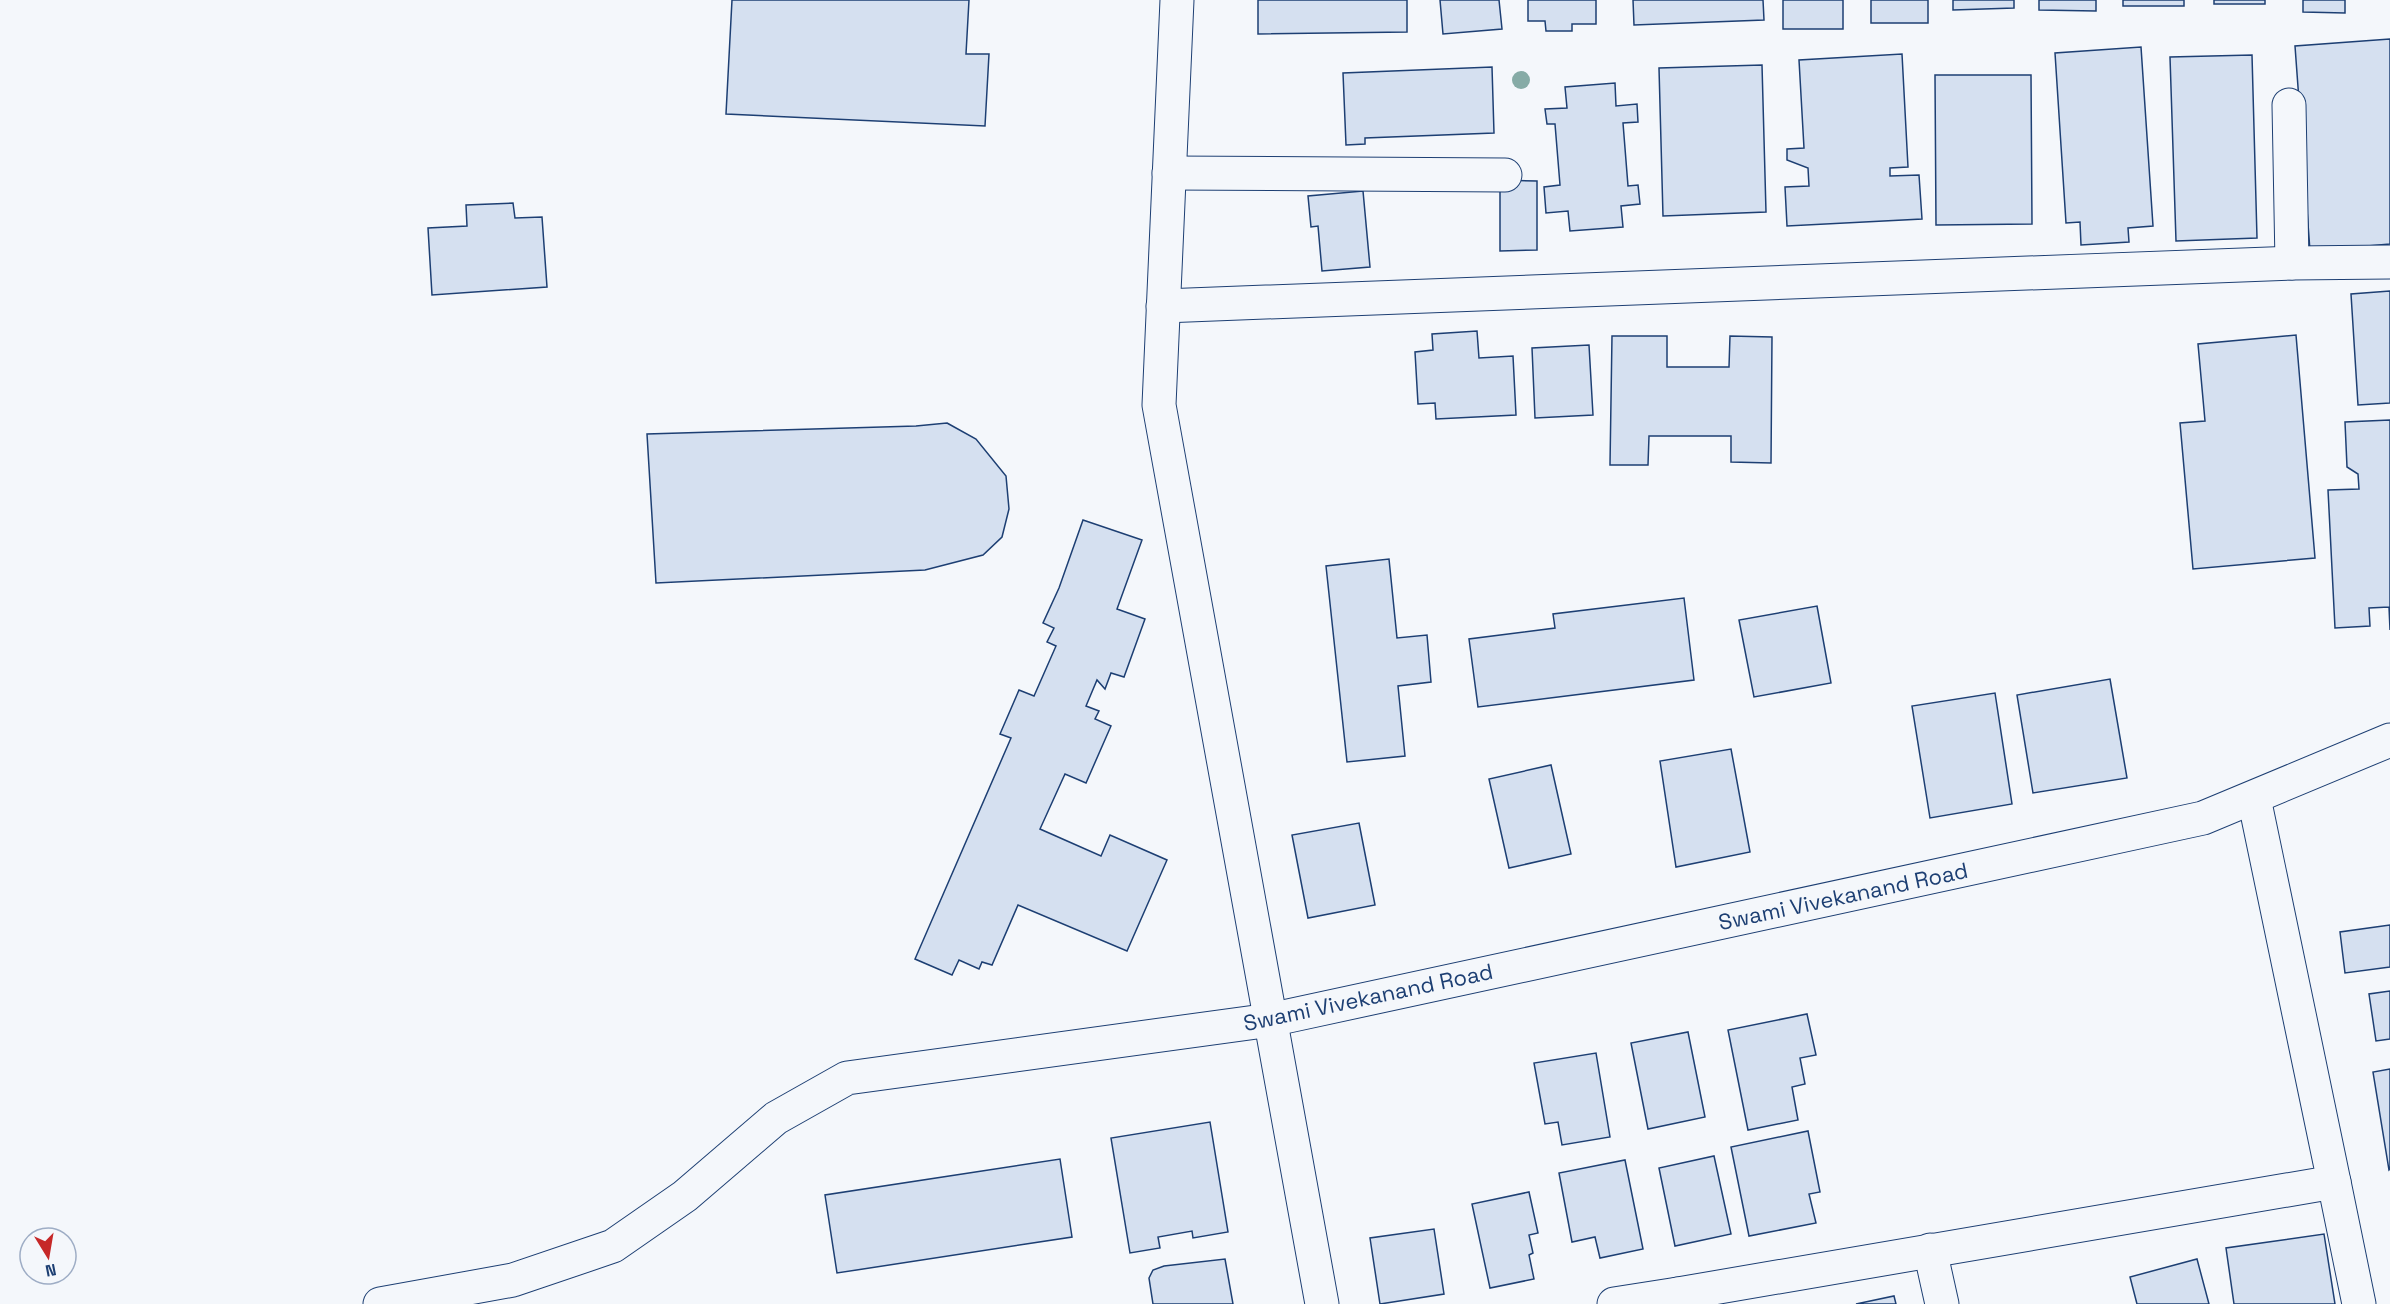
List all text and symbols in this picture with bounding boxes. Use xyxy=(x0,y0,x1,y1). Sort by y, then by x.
street label: Swami Vivekanand Road xyxy=(1716,856,1970,936)
street label: Swami Vivekanand Road xyxy=(1241,957,1495,1037)
north arrow xyxy=(18,1226,78,1286)
text: N xyxy=(43,1259,58,1282)

